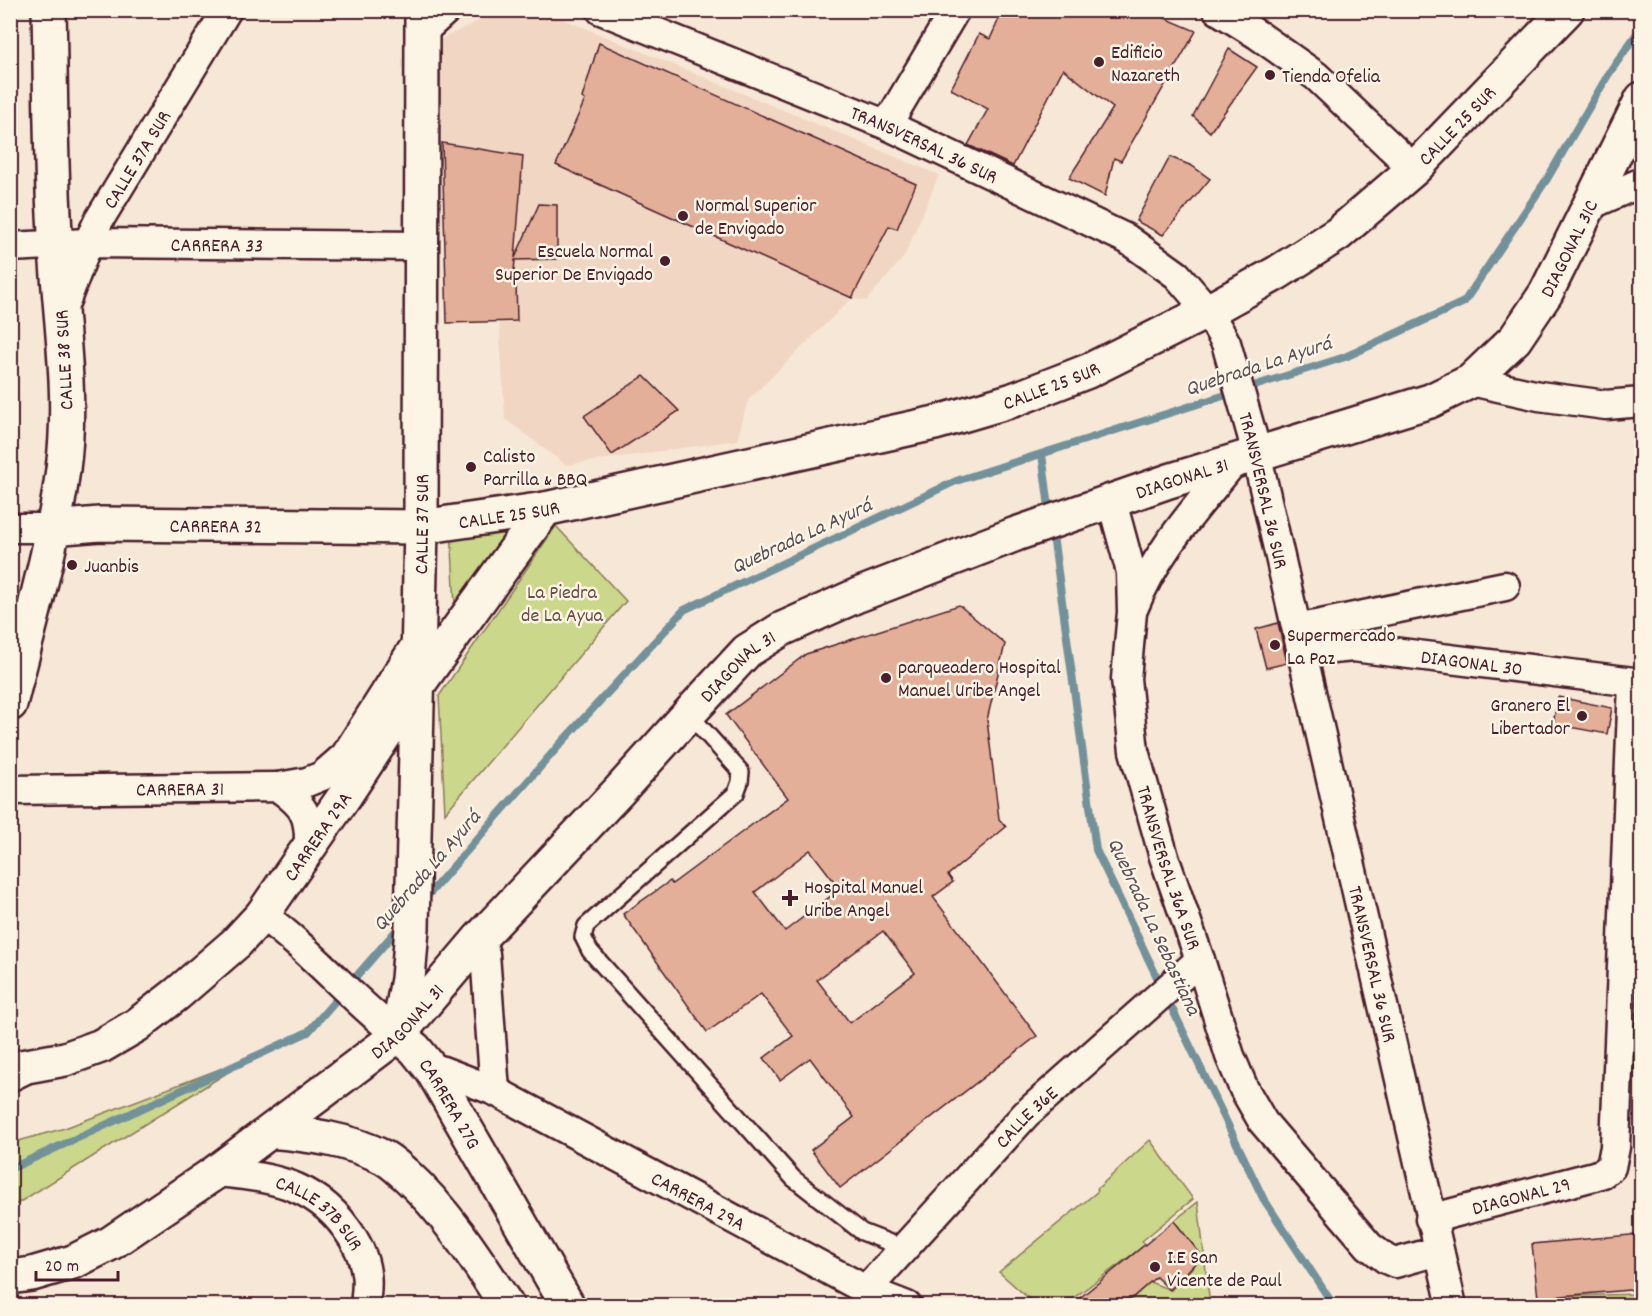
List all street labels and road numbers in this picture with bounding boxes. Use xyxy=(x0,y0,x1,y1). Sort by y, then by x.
street label: CALLE 25 SUR xyxy=(1413,81,1504,173)
street label: TRANSVERSAL 36 SUR xyxy=(845,101,1002,193)
street label: CALLE 37A SUR xyxy=(98,106,180,215)
street label: DIAGONAL 31C xyxy=(1535,196,1607,303)
street label: CARRERA 33 xyxy=(171,233,263,262)
street label: CALLE 38 SUR xyxy=(49,309,83,411)
street label: CALLE 25 SUR xyxy=(1000,356,1106,419)
street label: TRANSVERSAL 36 SUR xyxy=(1229,410,1293,572)
street label: DIAGONAL 31 xyxy=(1132,453,1232,508)
street label: CALLE 37 SUR xyxy=(409,474,438,575)
street label: CALLE 25 SUR xyxy=(457,495,563,538)
street label: CARRERA 32 xyxy=(170,514,262,543)
street label: DIAGONAL 31 xyxy=(695,625,782,710)
street label: DIAGONAL 30 xyxy=(1419,645,1524,685)
street label: CARRERA 31 xyxy=(136,777,224,806)
street label: TRANSVERSAL 36A SUR xyxy=(1128,783,1206,954)
street label: CARRERA 29A xyxy=(278,787,360,888)
street label: TRANSVERSAL 36 SUR xyxy=(1339,883,1402,1046)
street label: DIAGONAL 31 xyxy=(366,979,452,1068)
street label: CARRERA 27G xyxy=(411,1053,486,1155)
street label: CALLE 36E xyxy=(990,1081,1065,1156)
street label: CARRERA 29A xyxy=(645,1166,750,1240)
street label: CALLE 37B SUR xyxy=(272,1170,368,1256)
street label: DIAGONAL 29 xyxy=(1469,1172,1574,1224)

